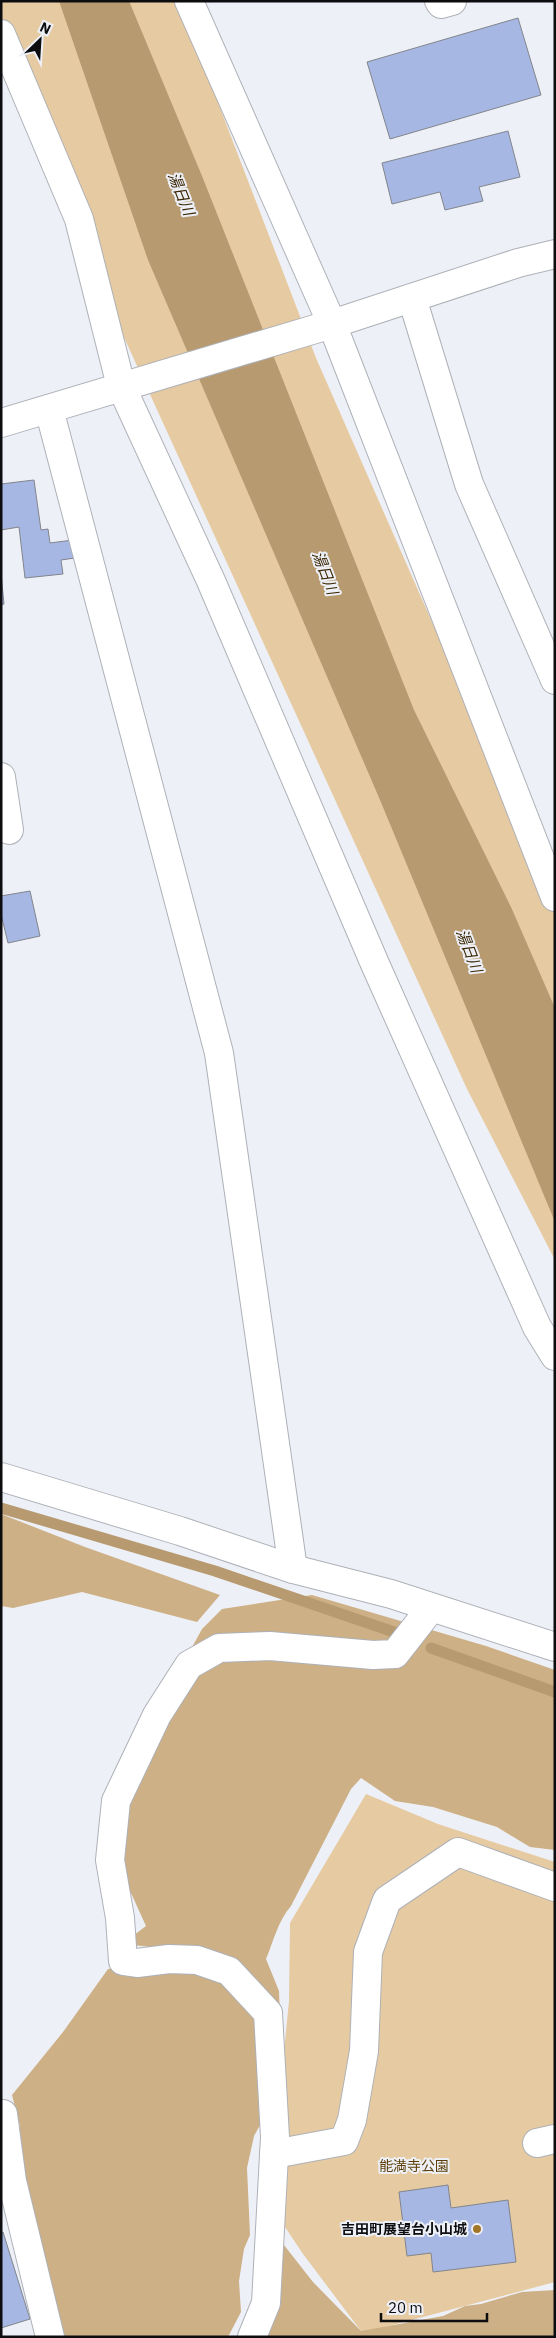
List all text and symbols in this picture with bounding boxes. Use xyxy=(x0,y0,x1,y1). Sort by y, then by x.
north arrow xyxy=(15,15,65,65)
text: N xyxy=(37,18,54,39)
water label: 湯日川 xyxy=(164,169,199,220)
water label: 湯日川 xyxy=(309,548,343,599)
water label: 湯日川 xyxy=(453,926,487,977)
park label: 能満寺公園 xyxy=(379,2157,449,2175)
place label: 吉田町展望台小山城 xyxy=(341,2220,467,2238)
marker: 吉田町展望台小山城 xyxy=(471,2223,483,2235)
scale bar xyxy=(381,2290,487,2322)
text: 20 m xyxy=(388,2298,423,2317)

